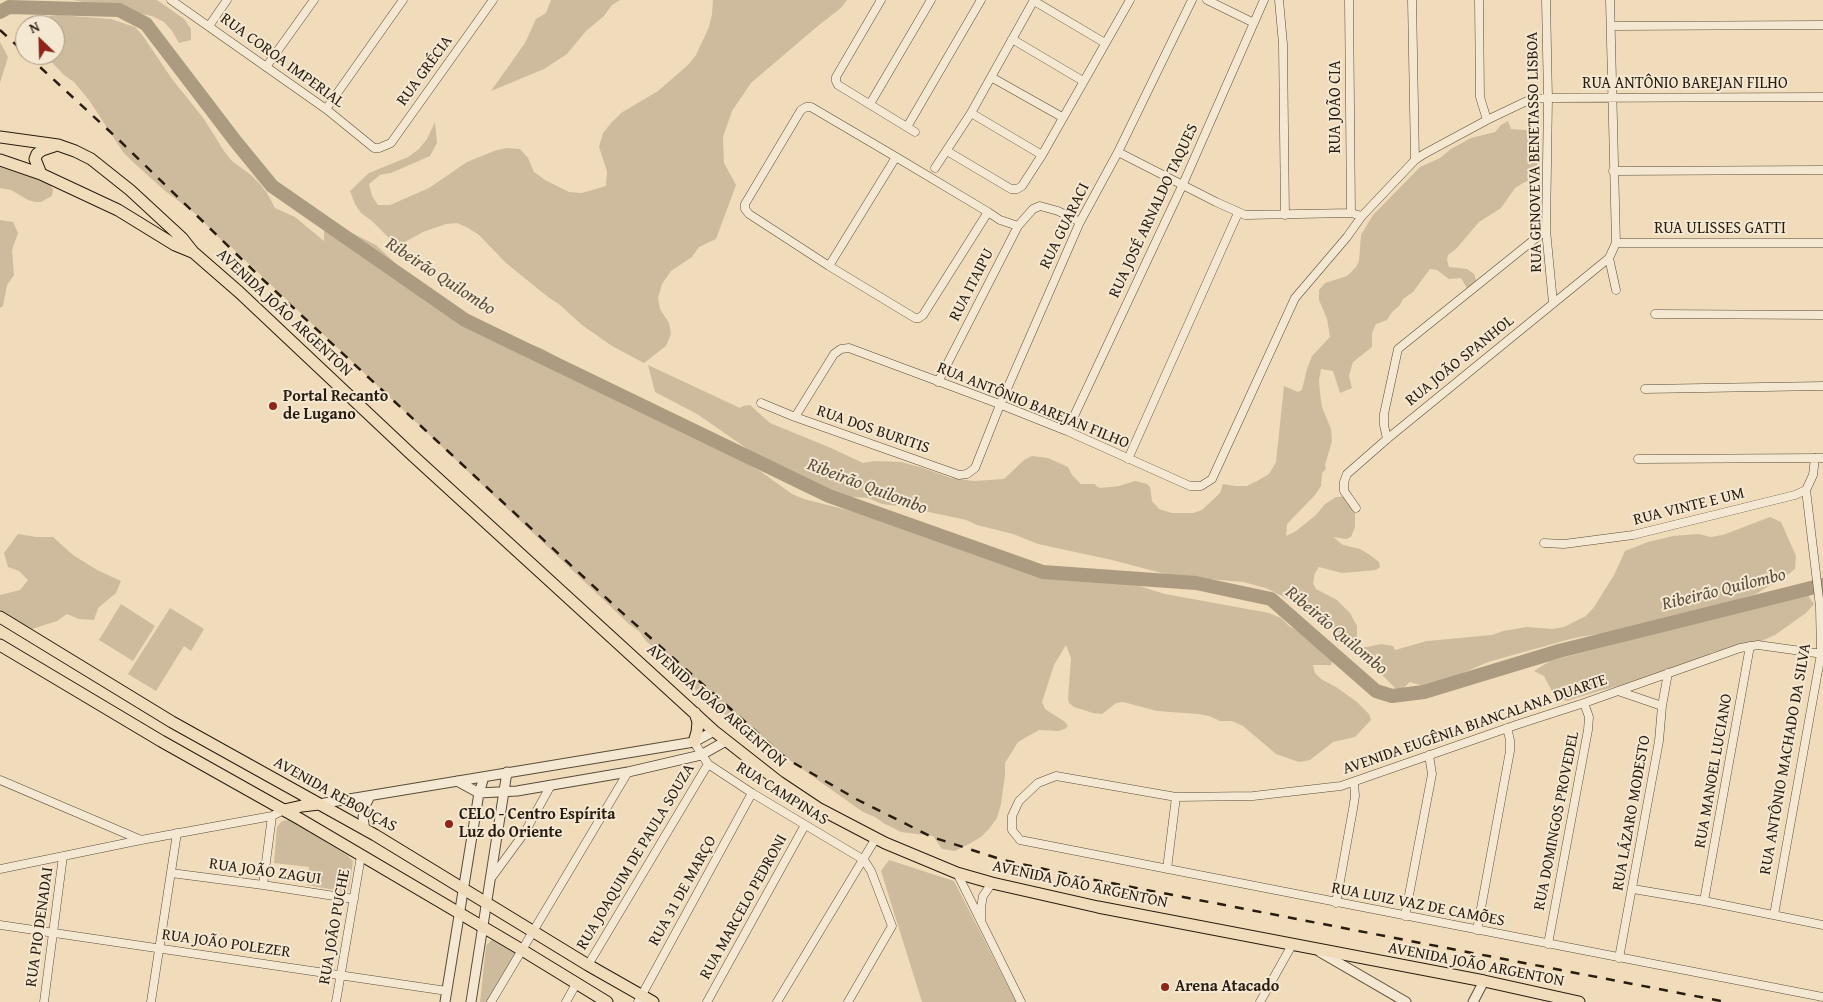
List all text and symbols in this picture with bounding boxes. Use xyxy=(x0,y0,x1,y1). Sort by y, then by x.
street label: RUA COROA IMPERIAL xyxy=(216,10,348,112)
north arrow xyxy=(15,15,65,65)
text: N xyxy=(26,16,43,38)
street label: RUA GENOVEVA BENETASSO LISBOA xyxy=(1523,31,1547,273)
street label: RUA GRÉCIA xyxy=(393,32,457,110)
street label: RUA JOÃO CIA xyxy=(1326,60,1346,154)
street label: RUA ANTÔNIO BAREJAN FILHO xyxy=(1582,74,1788,94)
street label: RUA JOSÉ ARNALDO TAQUES xyxy=(1105,121,1203,301)
street label: RUA GUARACI xyxy=(1036,180,1094,272)
street label: RUA ULISSES GATTI xyxy=(1654,219,1786,239)
water label: Ribeirão Quilombo xyxy=(381,233,499,321)
street label: AVENIDA JOÃO ARGENTON xyxy=(212,245,356,381)
street label: RUA ITAIPU xyxy=(946,245,998,325)
street label: RUA JOÃO SPANHOL xyxy=(1402,311,1518,411)
street label: RUA ANTÔNIO BAREJAN FILHO xyxy=(934,359,1132,453)
place label: Portal Recanto de Lugano xyxy=(283,387,388,425)
marker: Portal Recanto de Lugano xyxy=(267,400,279,412)
street label: RUA DOS BURITIS xyxy=(814,402,932,458)
water label: Ribeirão Quilombo xyxy=(804,454,930,520)
street label: RUA VINTE E UM xyxy=(1631,484,1747,530)
water label: Ribeirão Quilombo xyxy=(1660,564,1788,616)
water label: Ribeirão Quilombo xyxy=(1281,582,1391,680)
street label: AVENIDA JOÃO ARGENTON xyxy=(642,640,790,772)
street label: RUA ANTÔNIO MACHADO DA SILVA xyxy=(1756,642,1816,876)
street label: AVENIDA EUGÊNIA BIANCALANA DUARTE xyxy=(1340,671,1610,779)
street label: RUA MANOEL LUCIANO xyxy=(1691,692,1737,850)
street label: RUA DOMINGOS PROVEDEL xyxy=(1530,730,1584,912)
street label: RUA LÁZARO MODESTO xyxy=(1609,734,1655,892)
street label: AVENIDA REBOUÇAS xyxy=(270,753,400,837)
street label: RUA CAMPINAS xyxy=(732,758,832,830)
street label: RUA JOAQUIM DE PAULA SOUZA xyxy=(573,760,699,954)
place label: CELO - Centro Espírita Luz do Oriente xyxy=(459,805,615,843)
marker: CELO - Centro Espírita Luz do Oriente xyxy=(443,818,455,830)
street label: RUA MARCELO PEDRONI xyxy=(696,831,792,983)
street label: RUA 31 DE MARÇO xyxy=(645,833,721,949)
street label: RUA JOÃO ZAGUI xyxy=(208,855,322,889)
street label: AVENIDA JOÃO ARGENTON xyxy=(991,857,1169,913)
street label: RUA PIO DENADAI xyxy=(22,866,58,988)
street label: RUA JOÃO PUCHE xyxy=(315,868,355,986)
street label: RUA LUIZ VAZ DE CAMÕES xyxy=(1330,879,1506,931)
street label: RUA JOÃO POLEZER xyxy=(160,925,292,963)
street label: AVENIDA JOÃO ARGENTON xyxy=(1386,939,1566,991)
place label: Arena Atacado xyxy=(1175,977,1279,997)
marker: Arena Atacado xyxy=(1159,981,1171,993)

